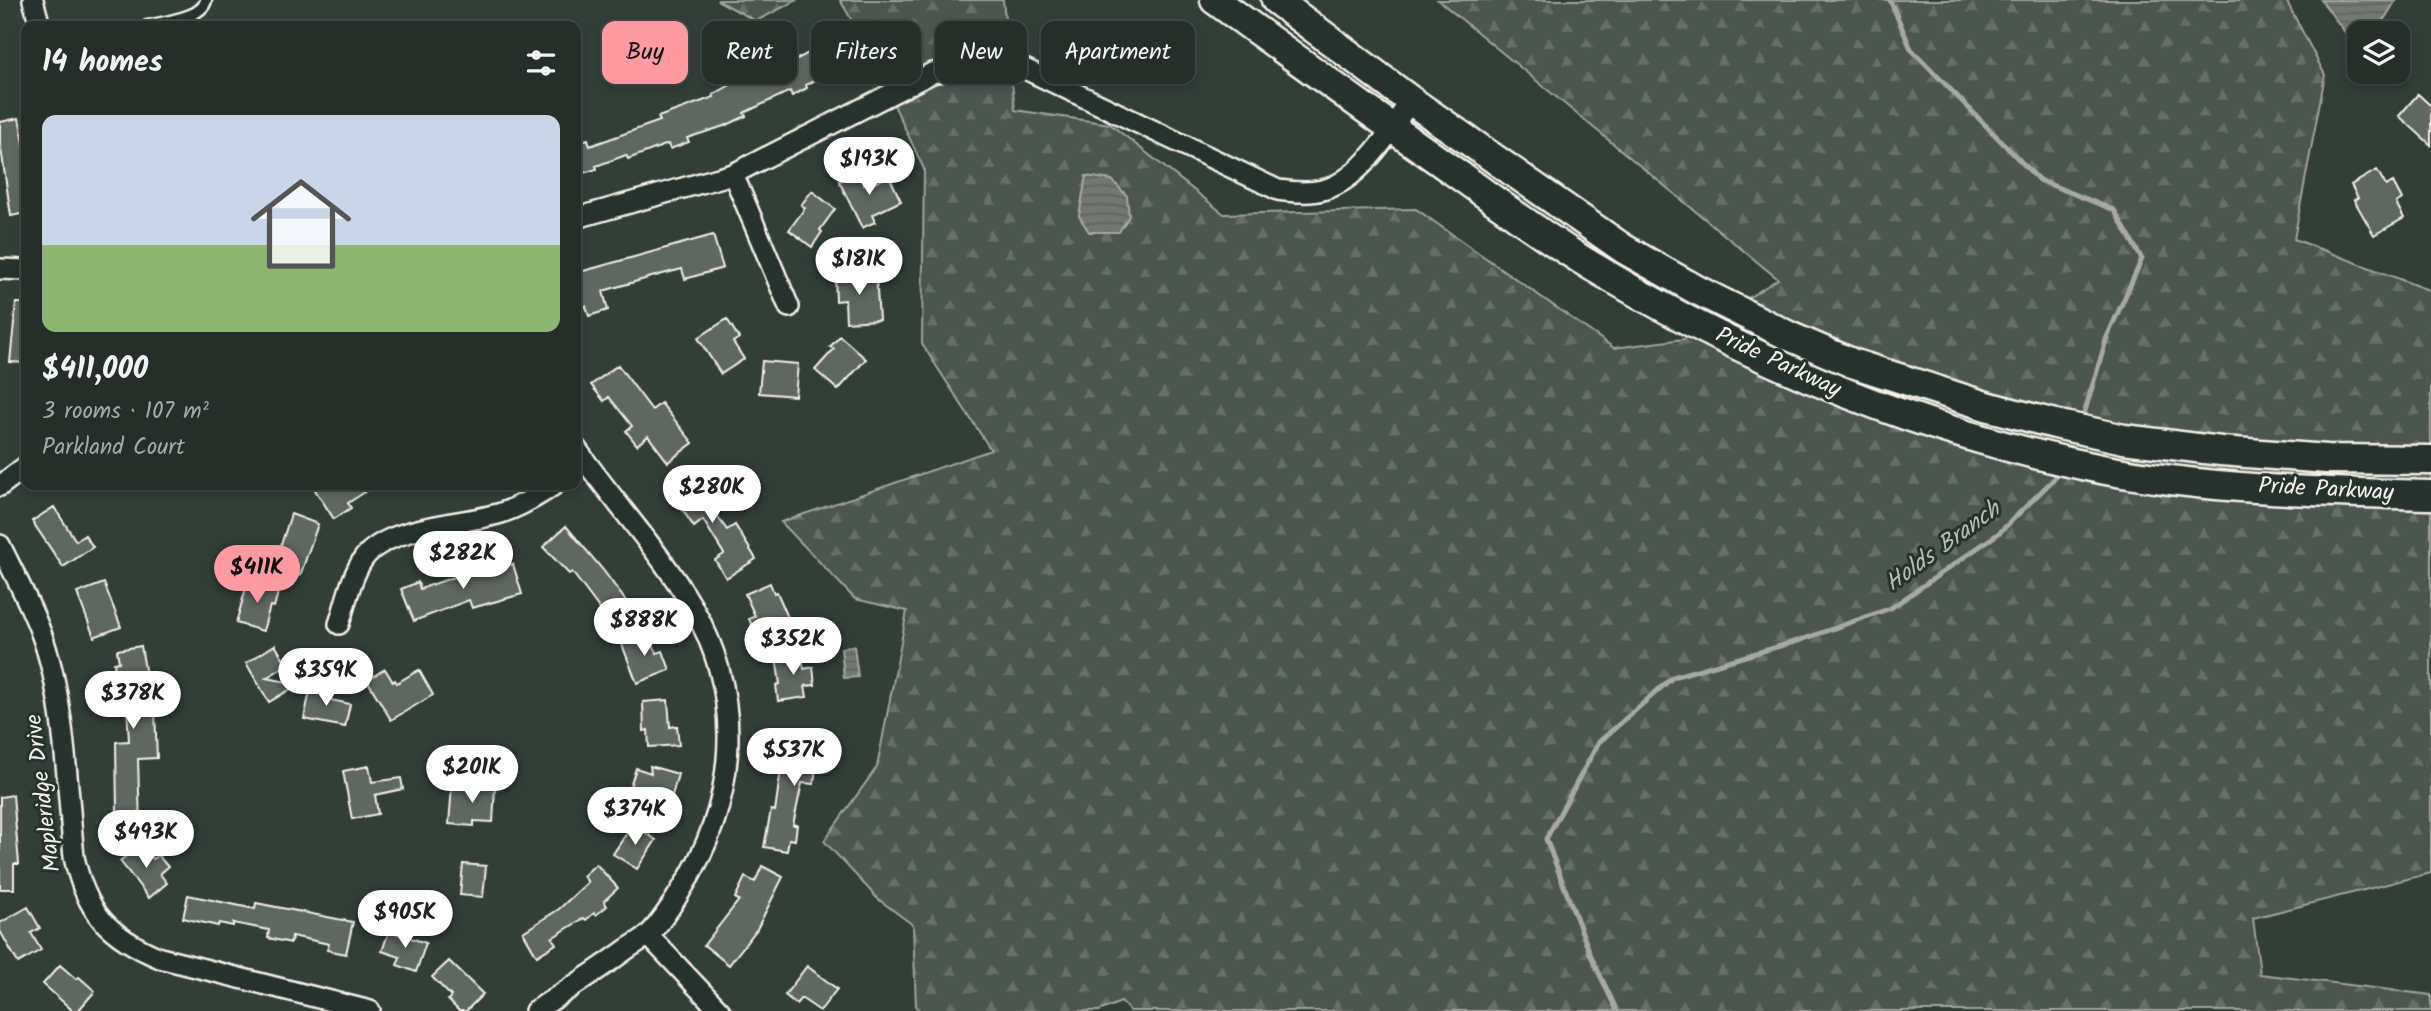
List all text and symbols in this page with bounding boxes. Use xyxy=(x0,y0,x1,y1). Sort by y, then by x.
chip: Buy xyxy=(602,21,688,84)
chip: Rent xyxy=(702,21,797,84)
chip: Filters xyxy=(811,21,921,84)
chip: New xyxy=(935,21,1027,84)
chip: Apartment xyxy=(1041,21,1195,84)
map controls xyxy=(2347,21,2410,84)
button: layers xyxy=(2347,21,2410,84)
text: 14 homes xyxy=(42,39,163,87)
icon: filters xyxy=(522,44,560,82)
pin: $193K xyxy=(820,138,918,197)
text: $193K xyxy=(840,142,898,178)
icon: home xyxy=(238,161,364,287)
pin: $181K xyxy=(810,238,908,297)
text: $181K xyxy=(832,242,886,278)
street label: Pride Parkway xyxy=(1709,318,1847,408)
text: $411,000 xyxy=(42,346,148,394)
text: 3 rooms · 107 m² xyxy=(42,394,209,430)
text: Parkland Court xyxy=(42,430,185,466)
pin: $280K xyxy=(663,466,761,525)
street label: Pride Parkway xyxy=(2257,468,2395,512)
text: $280K xyxy=(679,470,745,506)
water label: Holds Branch xyxy=(1877,490,2011,603)
pin: $282K xyxy=(414,532,512,591)
text: $282K xyxy=(429,536,497,572)
pin: $411K xyxy=(208,546,306,605)
text: $411K xyxy=(230,550,284,586)
pin: $888K xyxy=(595,598,693,658)
text: $888K xyxy=(610,603,678,639)
pin: $352K xyxy=(744,618,842,677)
text: $352K xyxy=(760,622,826,658)
pin: $359K xyxy=(277,648,375,708)
text: $359K xyxy=(294,653,358,689)
pin: $378K xyxy=(84,672,182,731)
text: $378K xyxy=(101,676,165,712)
street label: Mapleridge Drive xyxy=(16,712,72,874)
pin: $537K xyxy=(745,728,843,788)
text: $537K xyxy=(763,733,825,769)
pin: $201K xyxy=(423,746,521,805)
text: $201K xyxy=(442,750,502,786)
pin: $374K xyxy=(586,788,684,847)
text: $374K xyxy=(603,792,667,828)
pin: $493K xyxy=(97,810,195,870)
text: $493K xyxy=(114,815,178,851)
pin: $905K xyxy=(356,890,454,950)
text: $905K xyxy=(374,895,436,931)

